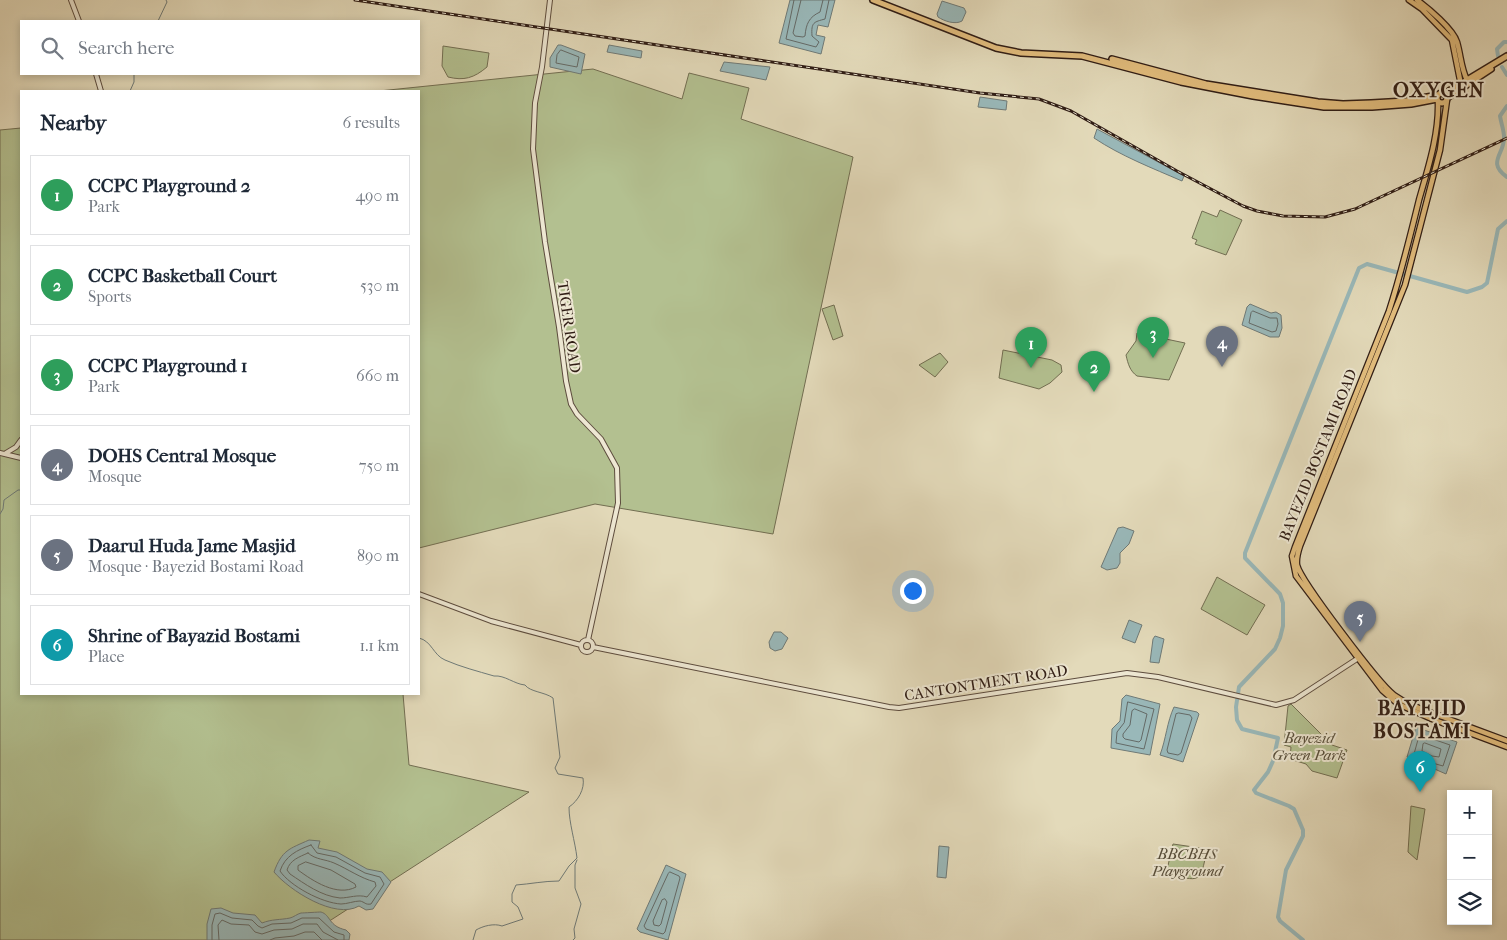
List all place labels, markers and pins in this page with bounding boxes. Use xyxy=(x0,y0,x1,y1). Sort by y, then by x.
pin: 3 xyxy=(1137,317,1169,358)
pin: 4 xyxy=(1206,326,1238,367)
pin: 1 xyxy=(1015,327,1047,368)
pin: 2 xyxy=(1078,351,1110,392)
pin: 5 xyxy=(1344,601,1376,642)
pin: 6 xyxy=(1404,751,1436,792)

